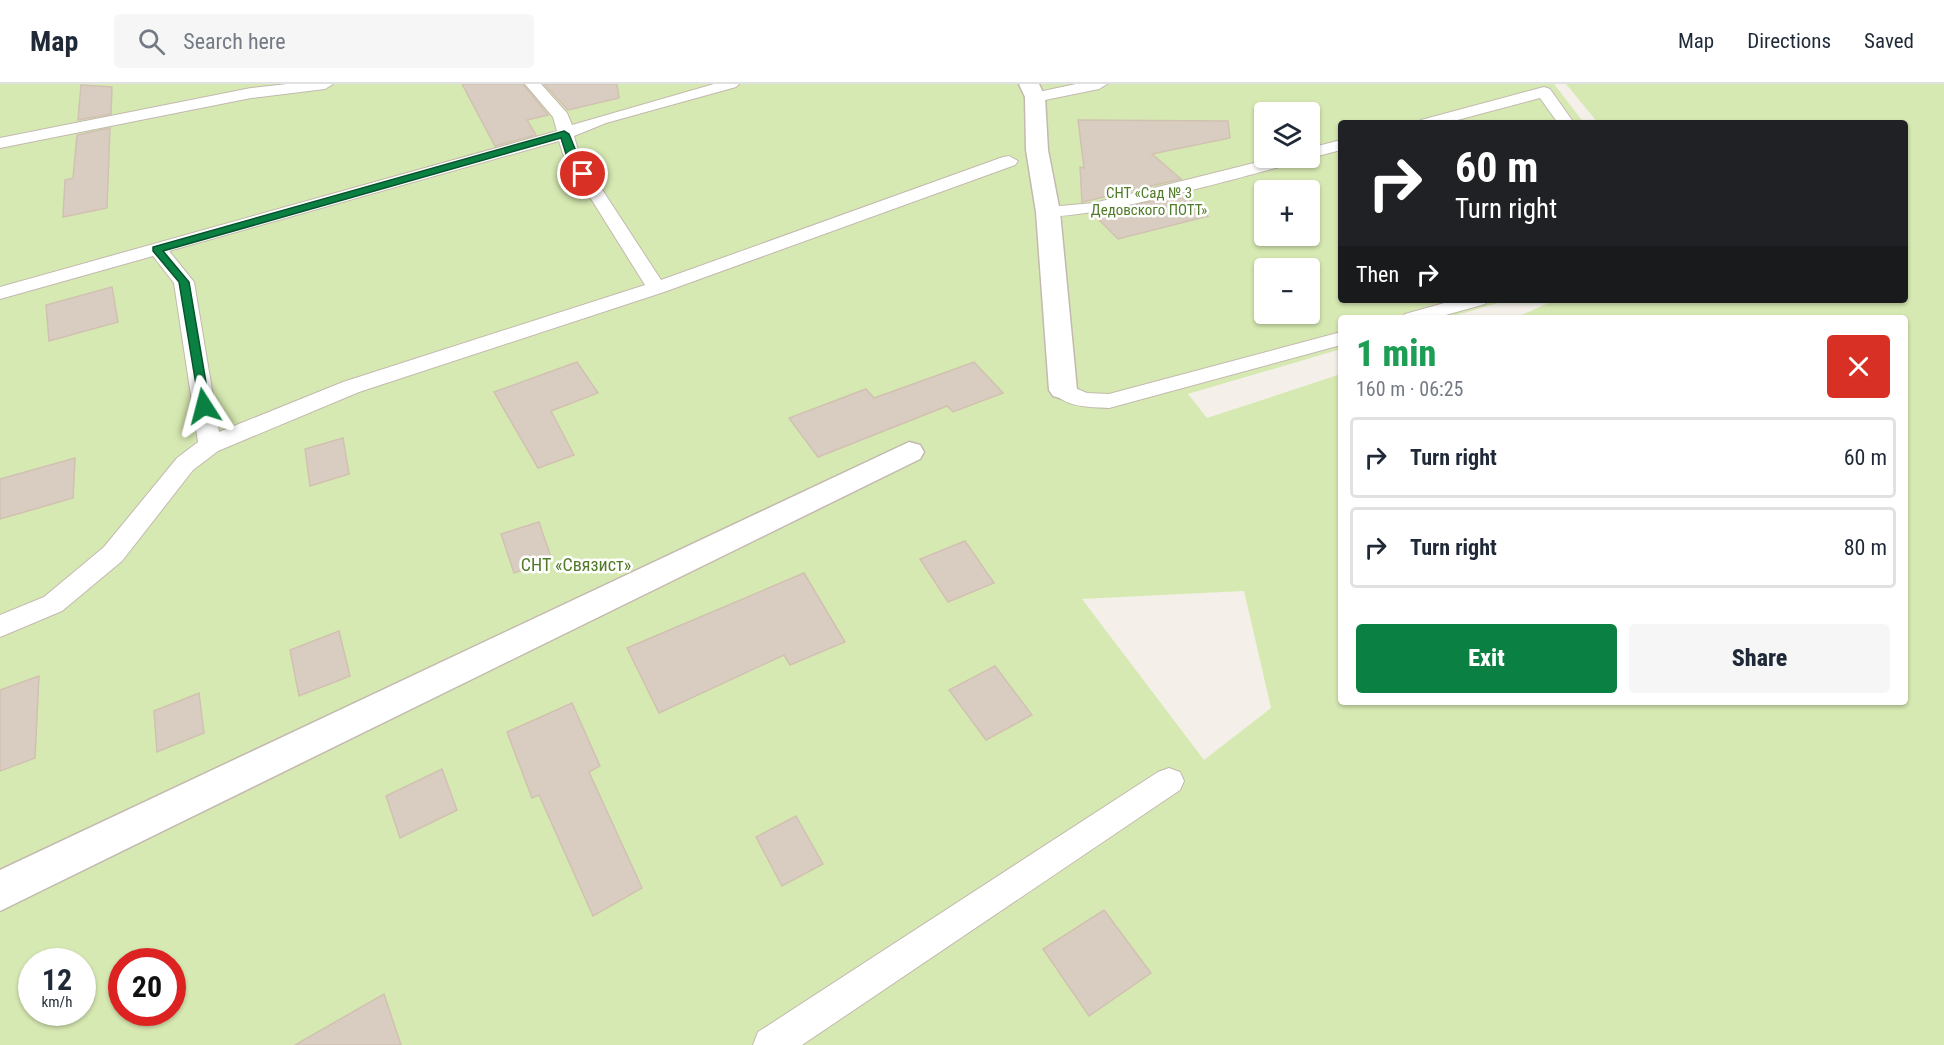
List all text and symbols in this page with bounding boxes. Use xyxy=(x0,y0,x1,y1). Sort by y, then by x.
search box xyxy=(114,14,534,68)
text: Map xyxy=(30,25,78,58)
icon: search xyxy=(135,25,168,58)
text: Search here xyxy=(183,29,286,54)
text: Map xyxy=(1678,29,1714,53)
text: Directions xyxy=(1747,29,1831,53)
text: Saved xyxy=(1864,29,1914,53)
map controls xyxy=(1254,102,1320,324)
button: layers xyxy=(1254,102,1320,168)
text: 60 m xyxy=(1455,143,1538,192)
icon: right xyxy=(1356,144,1434,222)
pin xyxy=(557,148,608,199)
icon: arrive xyxy=(566,157,599,190)
button: + xyxy=(1254,180,1320,246)
park label: СНТ «Сад № 3 Дедовского ПОТТ» xyxy=(1091,184,1207,219)
text: Turn right xyxy=(1455,193,1557,225)
button: − xyxy=(1254,258,1320,324)
icon: right xyxy=(1411,258,1444,291)
text: Then xyxy=(1356,262,1399,287)
text: 1 min xyxy=(1356,333,1436,375)
button: close xyxy=(1827,335,1890,398)
position arrow xyxy=(172,374,236,438)
text: 160 m · 06:25 xyxy=(1356,377,1463,401)
icon: right xyxy=(1359,441,1392,474)
text: Turn right xyxy=(1410,445,1497,470)
text: 60 m xyxy=(1844,445,1887,470)
icon: right xyxy=(1359,531,1392,564)
text: Turn right xyxy=(1410,535,1497,560)
text: 80 m xyxy=(1844,535,1887,560)
park label: СНТ «Связист» xyxy=(521,554,631,575)
button: Exit xyxy=(1356,624,1617,693)
button: Share xyxy=(1629,624,1890,693)
speed limit sign: 20 xyxy=(108,948,186,1026)
text: 12 xyxy=(42,962,72,997)
text: km/h xyxy=(42,993,72,1011)

